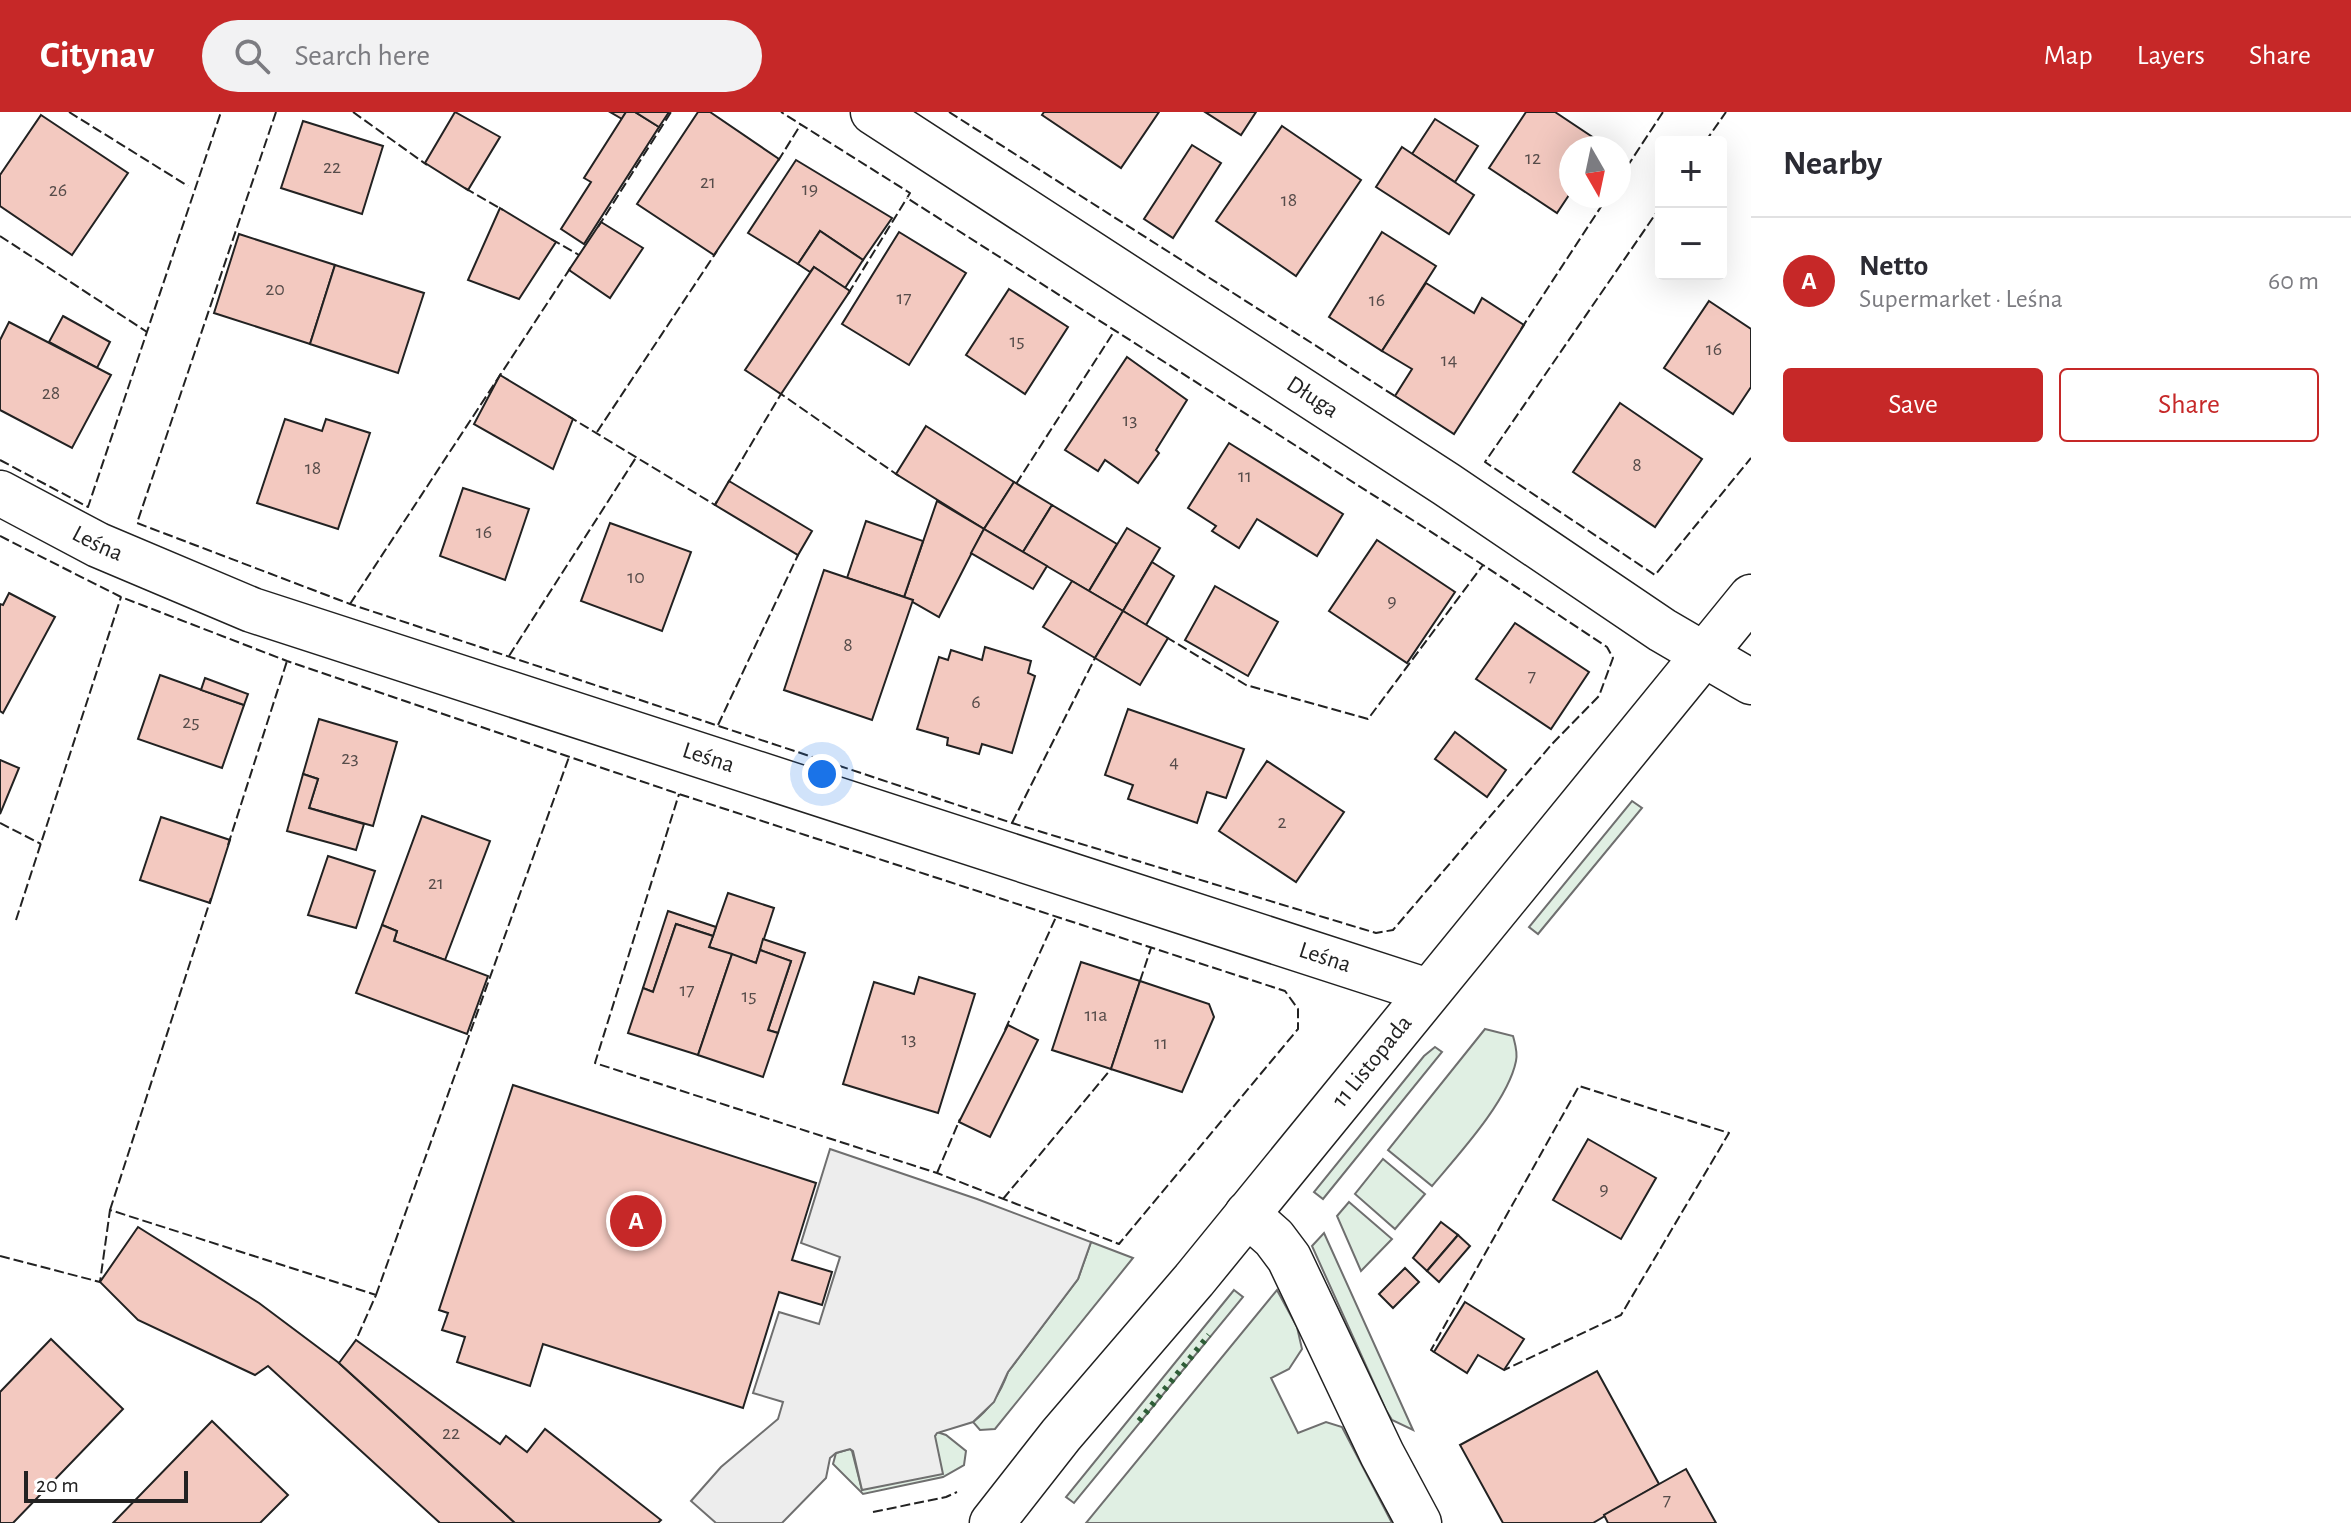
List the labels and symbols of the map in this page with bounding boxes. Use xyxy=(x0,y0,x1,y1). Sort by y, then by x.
north arrow xyxy=(1559,136,1631,208)
house number: 12 xyxy=(1525,148,1541,168)
house number: 22 xyxy=(323,157,341,177)
house number: 21 xyxy=(700,172,716,192)
house number: 19 xyxy=(802,179,818,199)
house number: 26 xyxy=(49,180,67,200)
house number: 18 xyxy=(1281,190,1297,210)
house number: 20 xyxy=(265,279,285,299)
house number: 17 xyxy=(896,288,912,308)
house number: 16 xyxy=(1369,290,1385,310)
house number: 15 xyxy=(1009,331,1025,351)
house number: 16 xyxy=(1706,339,1722,359)
house number: 14 xyxy=(1441,350,1457,370)
street label: Długa xyxy=(1282,372,1343,423)
house number: 28 xyxy=(42,383,60,403)
house number: 13 xyxy=(1122,410,1138,430)
house number: 8 xyxy=(1632,455,1642,475)
house number: 18 xyxy=(305,458,321,478)
house number: 11 xyxy=(1238,466,1252,486)
street label: Leśna xyxy=(68,522,126,566)
house number: 16 xyxy=(476,522,492,542)
house number: 10 xyxy=(627,567,645,587)
house number: 9 xyxy=(1387,591,1397,611)
house number: 8 xyxy=(843,635,853,655)
house number: 7 xyxy=(1528,666,1536,686)
house number: 6 xyxy=(971,692,981,712)
house number: 25 xyxy=(182,712,200,732)
street label: Leśna xyxy=(680,738,738,778)
house number: 23 xyxy=(341,748,359,768)
house number: 4 xyxy=(1169,752,1179,772)
your location xyxy=(802,754,842,794)
house number: 2 xyxy=(1277,812,1287,832)
house number: 21 xyxy=(428,873,444,893)
street label: Leśna xyxy=(1296,938,1354,977)
house number: 17 xyxy=(679,980,695,1000)
house number: 15 xyxy=(741,986,757,1006)
house number: 11a xyxy=(1085,1005,1108,1025)
street label: 11 Listopada xyxy=(1328,1011,1417,1112)
house number: 13 xyxy=(901,1029,917,1049)
house number: 11 xyxy=(1154,1033,1168,1053)
house number: 9 xyxy=(1599,1179,1609,1199)
pin: A xyxy=(610,1191,662,1251)
house number: 22 xyxy=(442,1423,460,1443)
scale bar xyxy=(24,1467,188,1503)
house number: 7 xyxy=(1663,1490,1671,1510)

